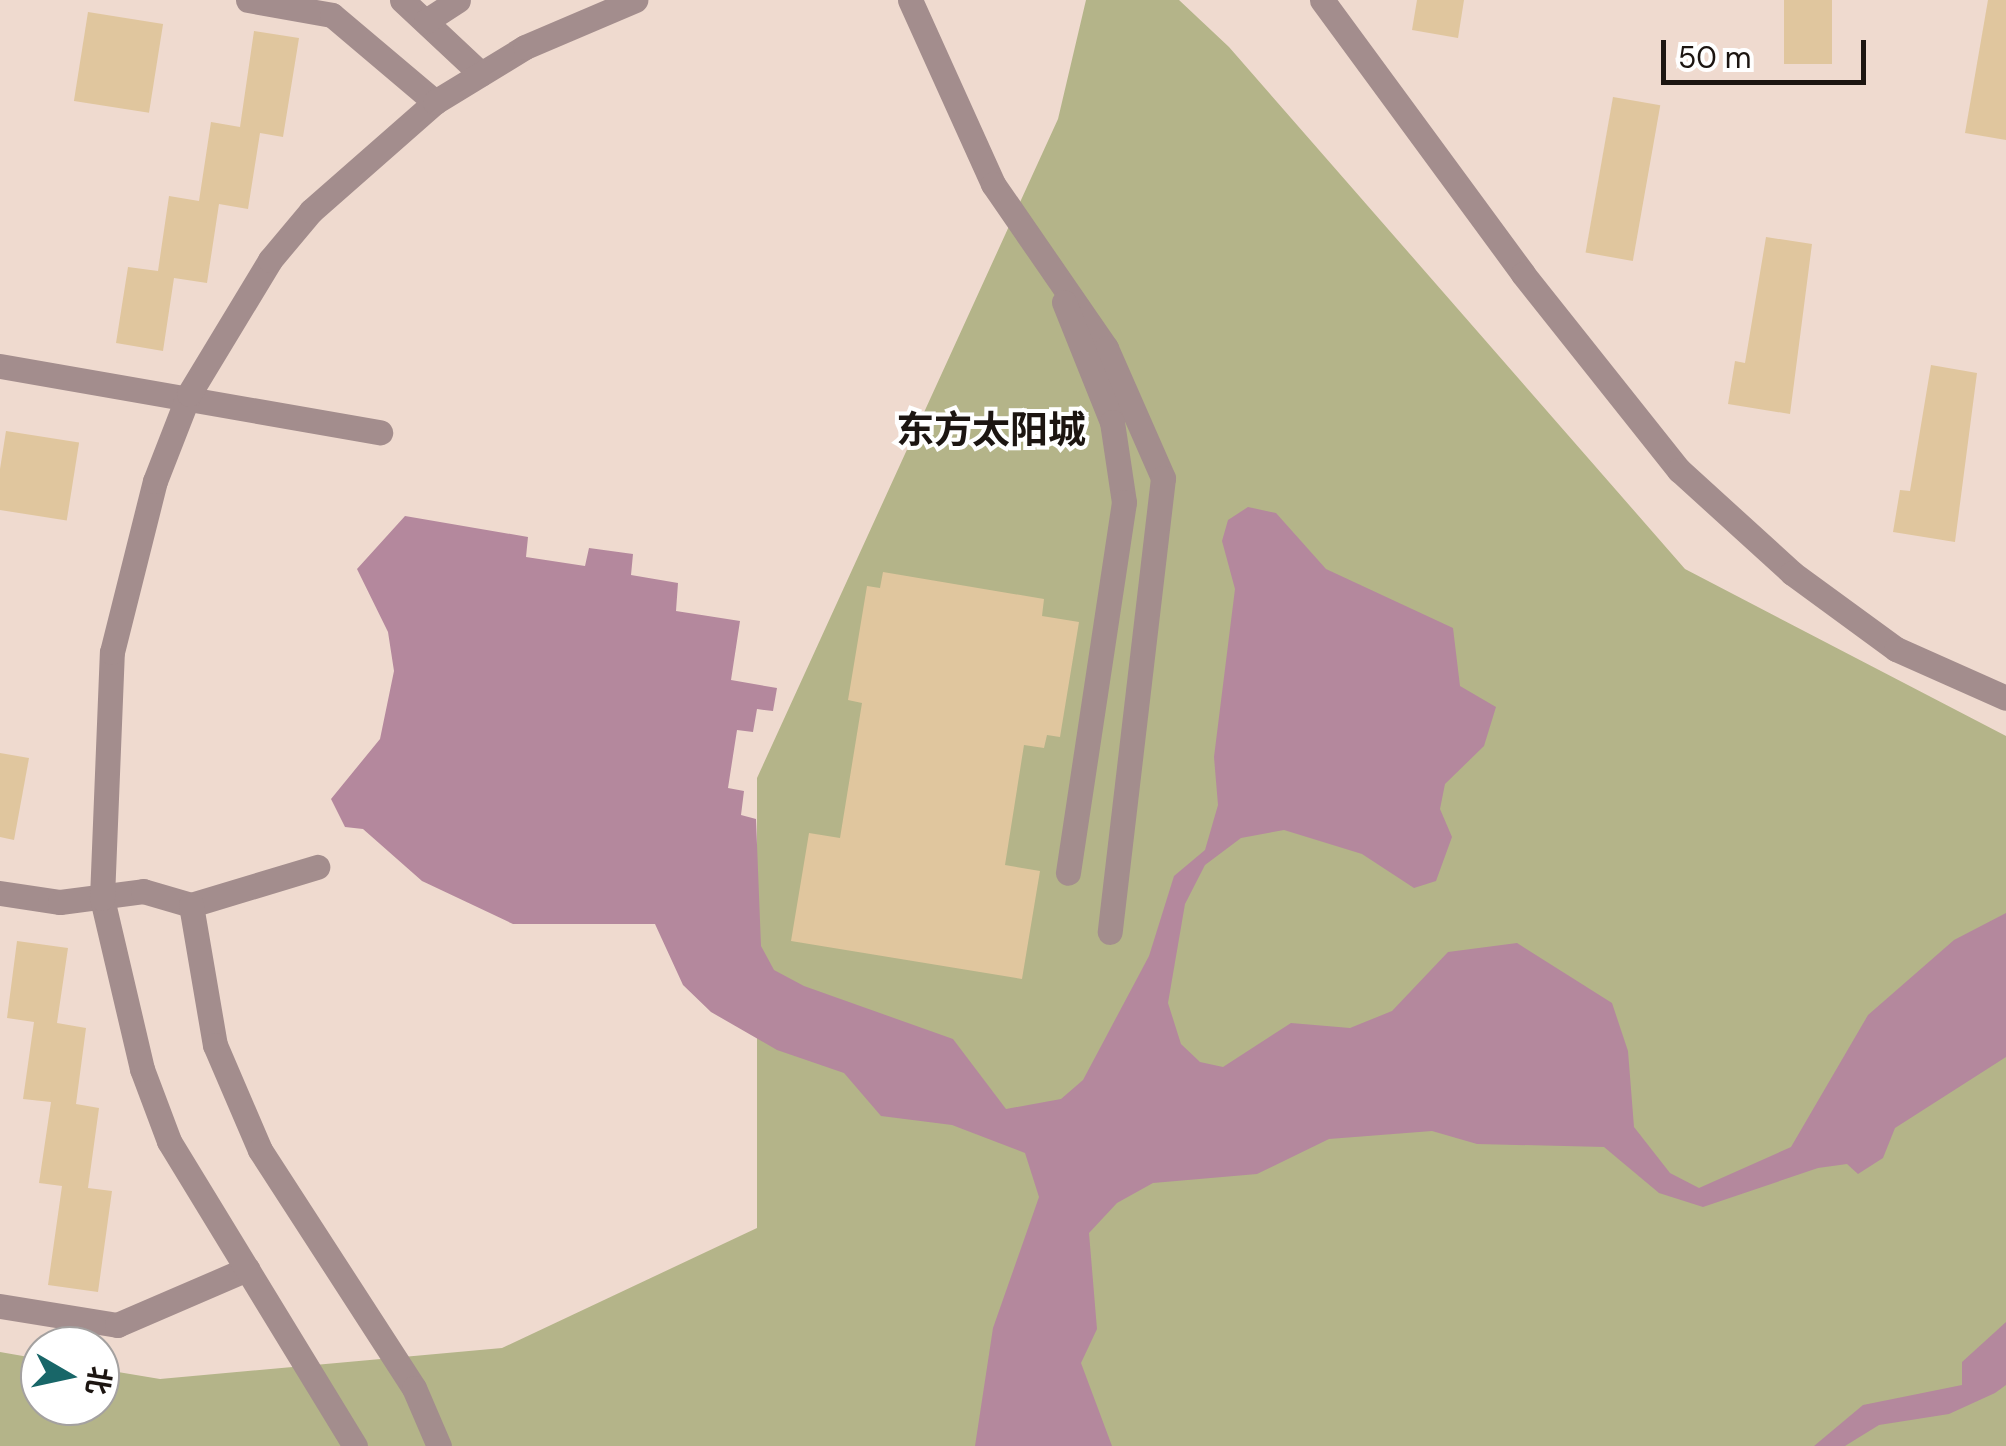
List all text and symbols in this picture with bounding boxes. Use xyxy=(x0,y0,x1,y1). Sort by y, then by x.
scale bar xyxy=(1666,20,1871,82)
text: 50 m xyxy=(1678,38,1752,77)
district label: 东方太阳城 xyxy=(896,408,1086,454)
north arrow xyxy=(20,1326,120,1426)
text: 北 xyxy=(78,1364,119,1397)

